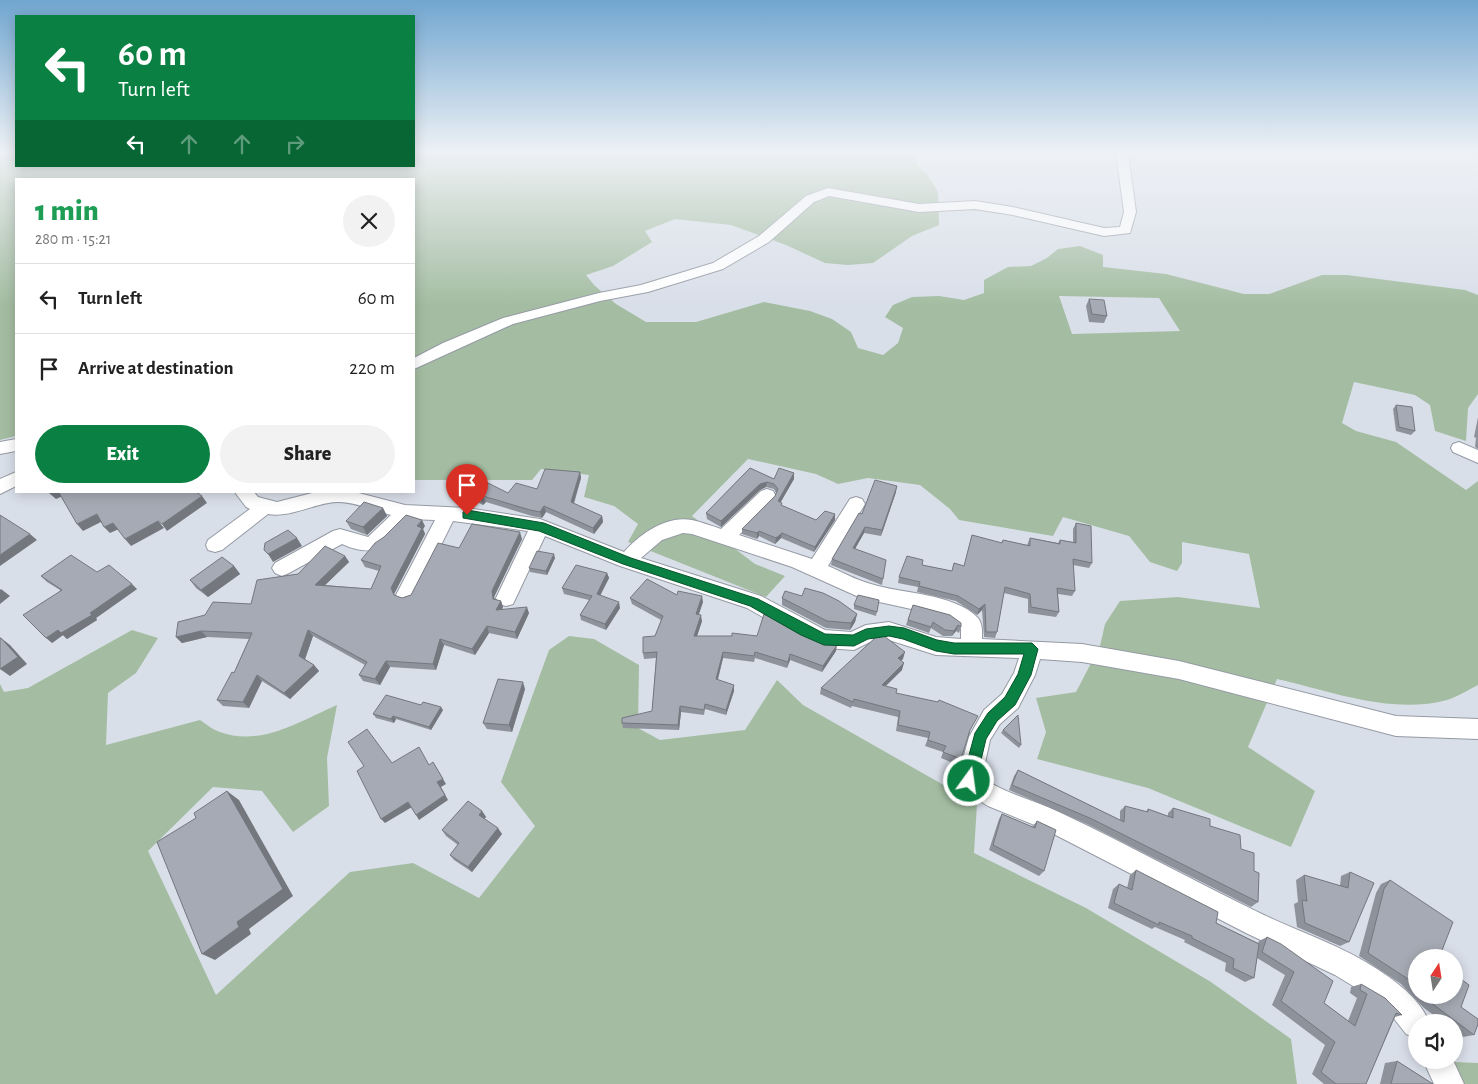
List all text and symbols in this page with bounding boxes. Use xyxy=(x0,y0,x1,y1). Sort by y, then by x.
icon: left xyxy=(35,35,100,100)
text: 60 m xyxy=(118,37,187,72)
text: Turn left xyxy=(118,78,190,100)
icon: left xyxy=(122,130,150,158)
icon: ahead xyxy=(175,130,203,158)
icon: ahead xyxy=(228,130,256,158)
icon: right xyxy=(281,130,309,158)
button: close xyxy=(343,195,395,247)
text: 1 min xyxy=(35,196,99,226)
text: 280 m · 15:21 xyxy=(35,231,111,247)
icon: left xyxy=(35,285,63,313)
text: Turn left xyxy=(78,289,142,308)
text: 60 m xyxy=(358,289,395,308)
icon: arrive xyxy=(35,355,63,383)
text: Arrive at destination xyxy=(78,359,234,378)
text: 220 m xyxy=(349,359,395,378)
button: Exit xyxy=(35,425,210,483)
button: Share xyxy=(220,425,395,483)
pin xyxy=(446,464,488,515)
icon: arrive xyxy=(453,471,481,499)
position arrow xyxy=(942,754,994,806)
north arrow xyxy=(1408,949,1462,1004)
map controls xyxy=(1408,949,1463,1069)
button: sound xyxy=(1408,1014,1463,1069)

